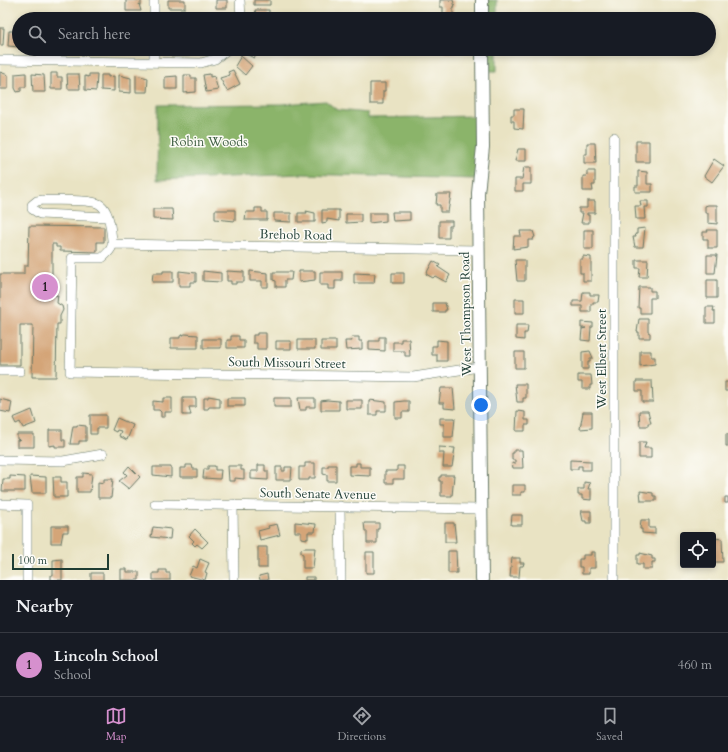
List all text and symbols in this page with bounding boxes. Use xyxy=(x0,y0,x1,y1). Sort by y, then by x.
search box xyxy=(12,12,716,56)
icon: search xyxy=(26,23,48,45)
text: Search here xyxy=(58,24,131,44)
park label: Robin Woods xyxy=(170,133,248,151)
street label: Brehob Road xyxy=(259,225,333,245)
street label: West Thompson Road xyxy=(456,251,476,377)
pin: 1 xyxy=(32,272,58,302)
street label: West Elbert Street xyxy=(593,309,611,410)
street label: South Missouri Street xyxy=(228,353,346,373)
your location xyxy=(471,395,491,415)
street label: South Senate Avenue xyxy=(260,484,376,504)
map controls xyxy=(680,532,716,568)
button: locate xyxy=(680,532,716,568)
scale bar xyxy=(12,552,109,571)
text: 100 m xyxy=(18,553,47,568)
text: Nearby xyxy=(16,595,73,618)
text: Lincoln School xyxy=(54,646,158,666)
text: 1 xyxy=(26,656,32,674)
text: 460 m xyxy=(678,656,712,674)
text: School xyxy=(54,666,91,684)
tab: Map xyxy=(105,705,127,744)
tab: Directions xyxy=(337,705,386,744)
tab: Saved xyxy=(596,705,623,744)

